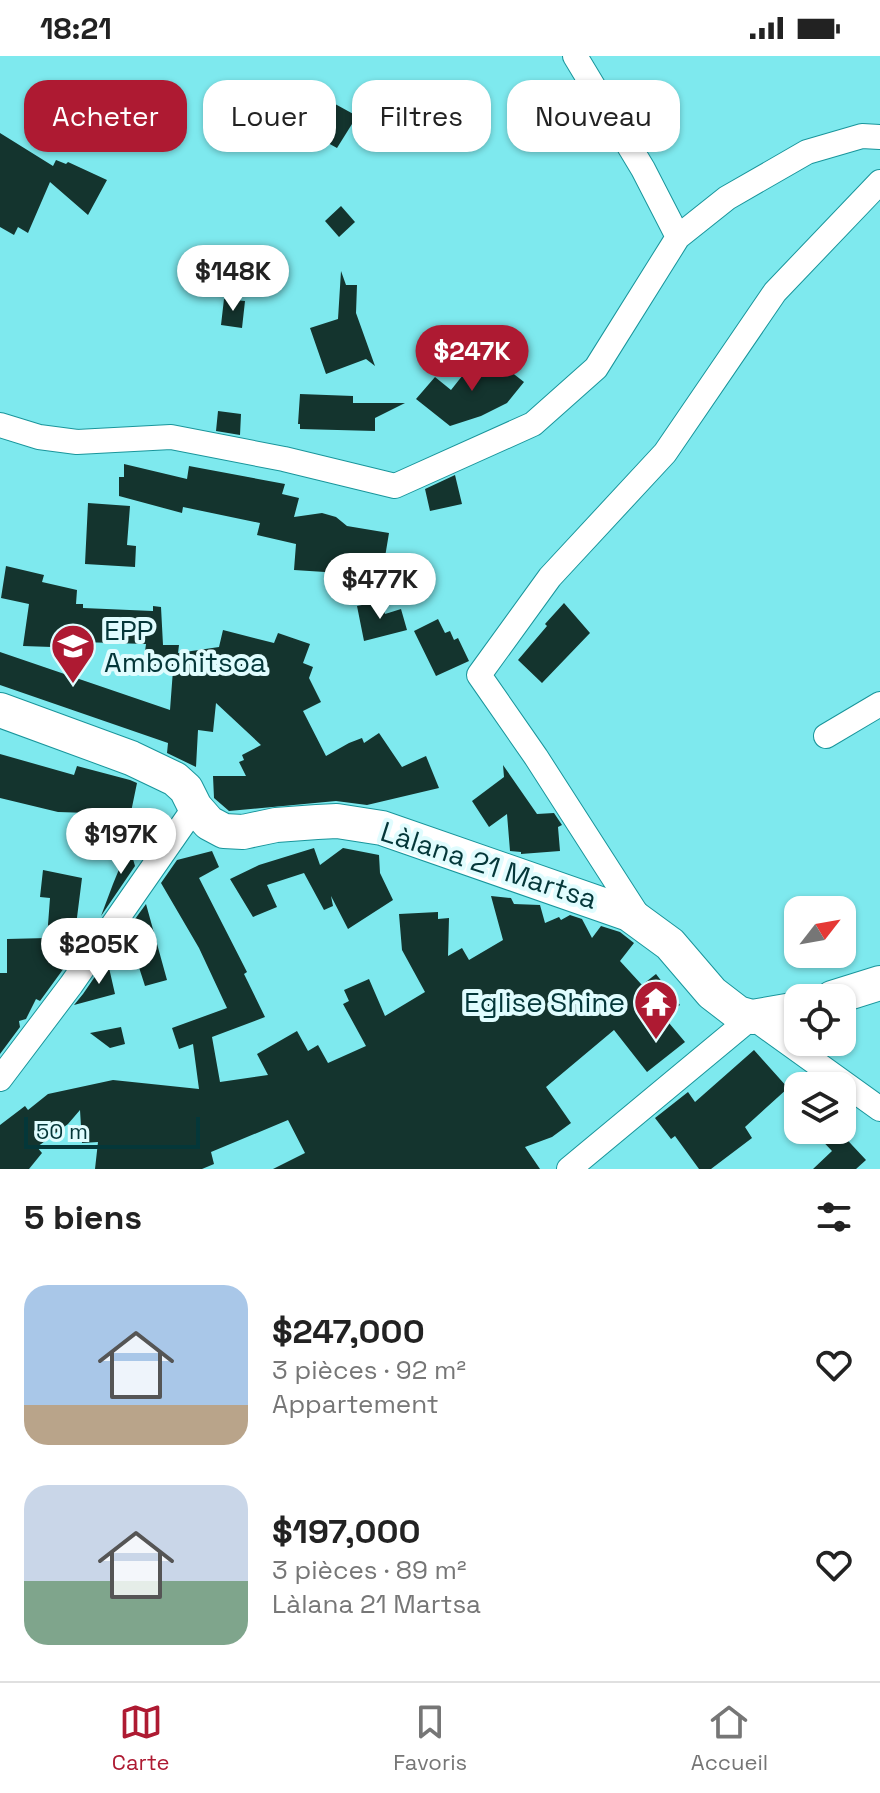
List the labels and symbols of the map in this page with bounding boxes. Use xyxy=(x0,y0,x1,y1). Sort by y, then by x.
pin: $148K xyxy=(177,245,289,313)
pin: $247K xyxy=(416,325,528,393)
pin: $477K xyxy=(324,553,436,621)
place label: EPP Ambohitsoa xyxy=(104,612,266,680)
school or university icon: EPP Ambohitsoa xyxy=(49,622,97,685)
pin: $197K xyxy=(65,808,177,876)
street label: Làlana 21 Martsa xyxy=(376,813,602,917)
north arrow xyxy=(784,896,856,968)
pin: $205K xyxy=(43,918,155,986)
temple icon: Eglise Shine xyxy=(632,978,680,1041)
place label: Eglise Shine xyxy=(464,984,625,1020)
scale bar xyxy=(24,1113,200,1149)

